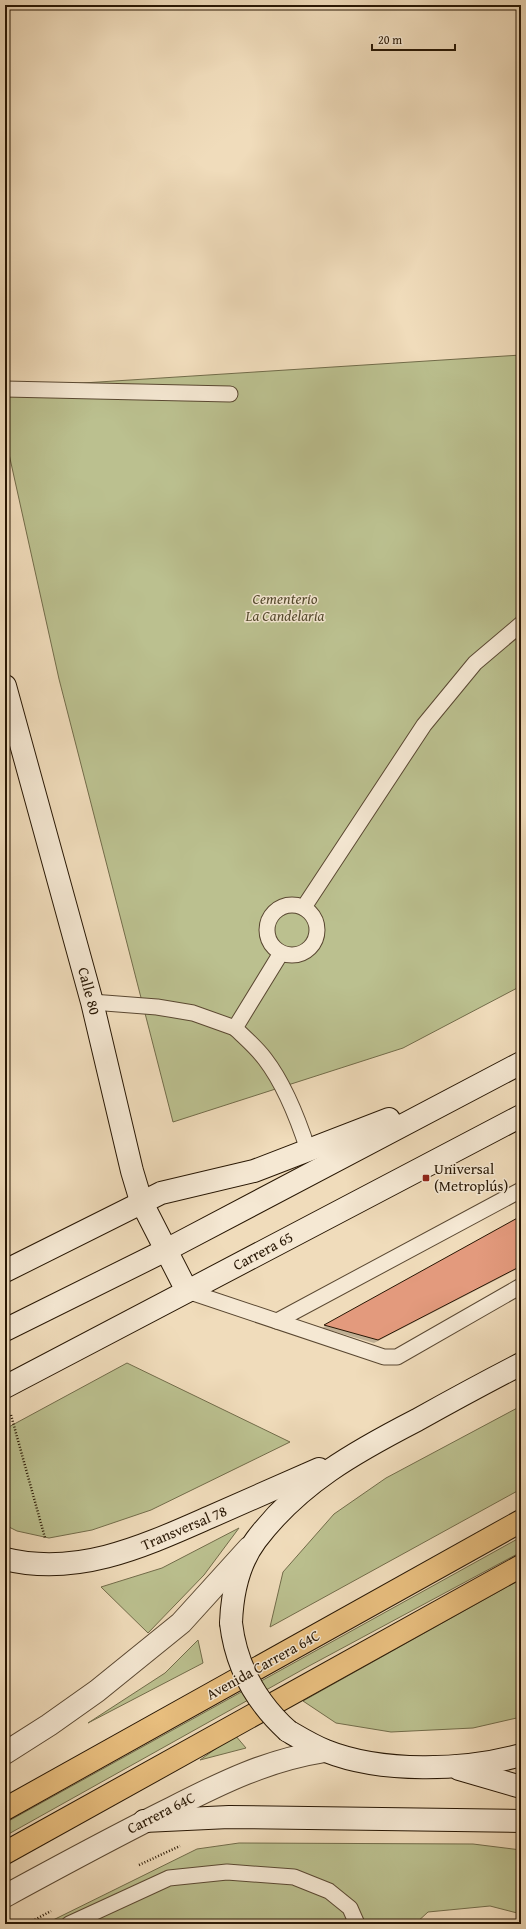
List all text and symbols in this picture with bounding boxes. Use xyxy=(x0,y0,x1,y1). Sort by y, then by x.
scale bar xyxy=(372,26,455,52)
text: 20 m xyxy=(378,31,402,48)
park label: Cementerio La Candelaria xyxy=(245,588,325,626)
street label: Calle 80 xyxy=(73,965,106,1017)
place label: Universal (Metroplús) xyxy=(434,1158,508,1196)
marker: Universal (Metroplús) xyxy=(421,1173,431,1183)
street label: Carrera 65 xyxy=(229,1226,297,1275)
street label: Transversal 78 xyxy=(138,1500,230,1555)
street label: Avenida Carrera 64C xyxy=(202,1625,323,1705)
street label: Carrera 64C xyxy=(123,1787,198,1839)

